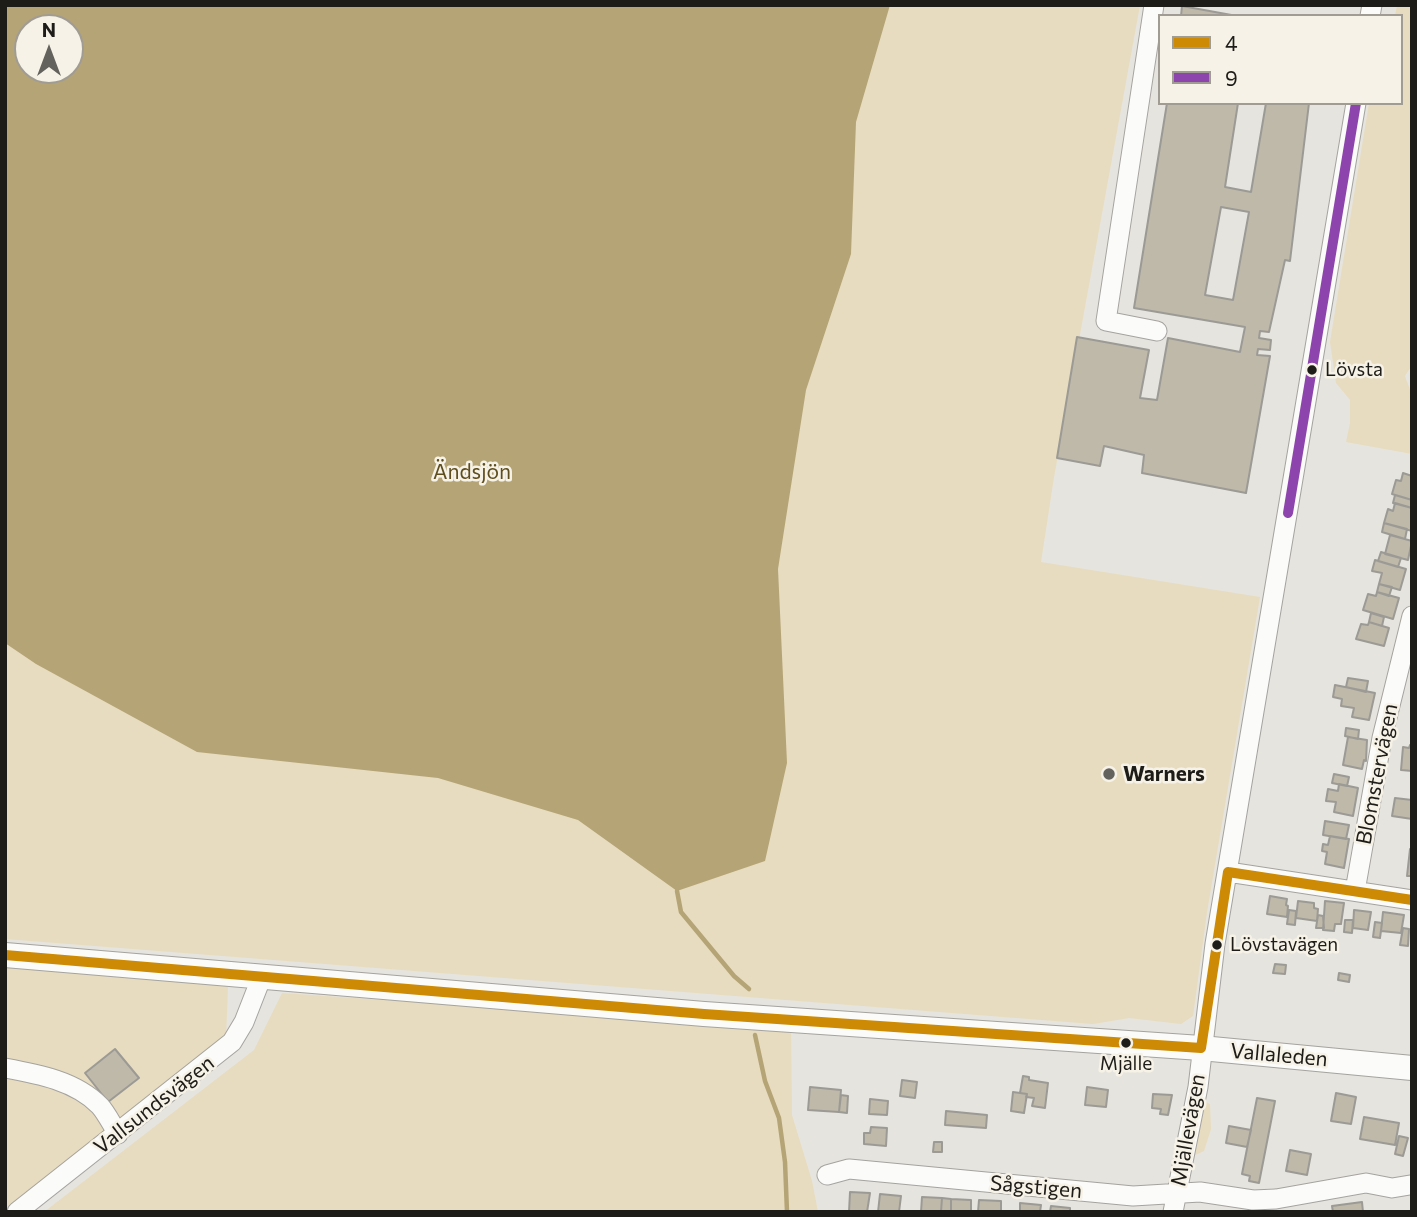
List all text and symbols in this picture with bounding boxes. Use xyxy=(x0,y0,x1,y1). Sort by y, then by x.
north arrow xyxy=(14,14,84,84)
legend xyxy=(1158,14,1403,105)
text: N xyxy=(42,18,56,41)
text: 4 xyxy=(1225,30,1238,55)
text: 9 xyxy=(1225,65,1238,90)
place label: Lövsta xyxy=(1325,359,1383,381)
marker: Lövsta xyxy=(1305,363,1319,377)
park label: Ändsjön xyxy=(433,459,511,485)
street label: Blomstervägen xyxy=(1351,701,1403,847)
place label: Warners xyxy=(1123,761,1205,787)
marker: Warners xyxy=(1101,766,1117,782)
place label: Lövstavägen xyxy=(1230,934,1338,956)
marker: Lövstavägen xyxy=(1210,938,1224,952)
marker: Mjälle xyxy=(1119,1036,1133,1050)
street label: Vallaleden xyxy=(1229,1038,1329,1072)
street label: Vallsundsvägen xyxy=(89,1050,219,1160)
place label: Mjälle xyxy=(1100,1053,1152,1075)
street label: Mjällevägen xyxy=(1166,1072,1210,1188)
street label: Sågstigen xyxy=(989,1170,1083,1204)

